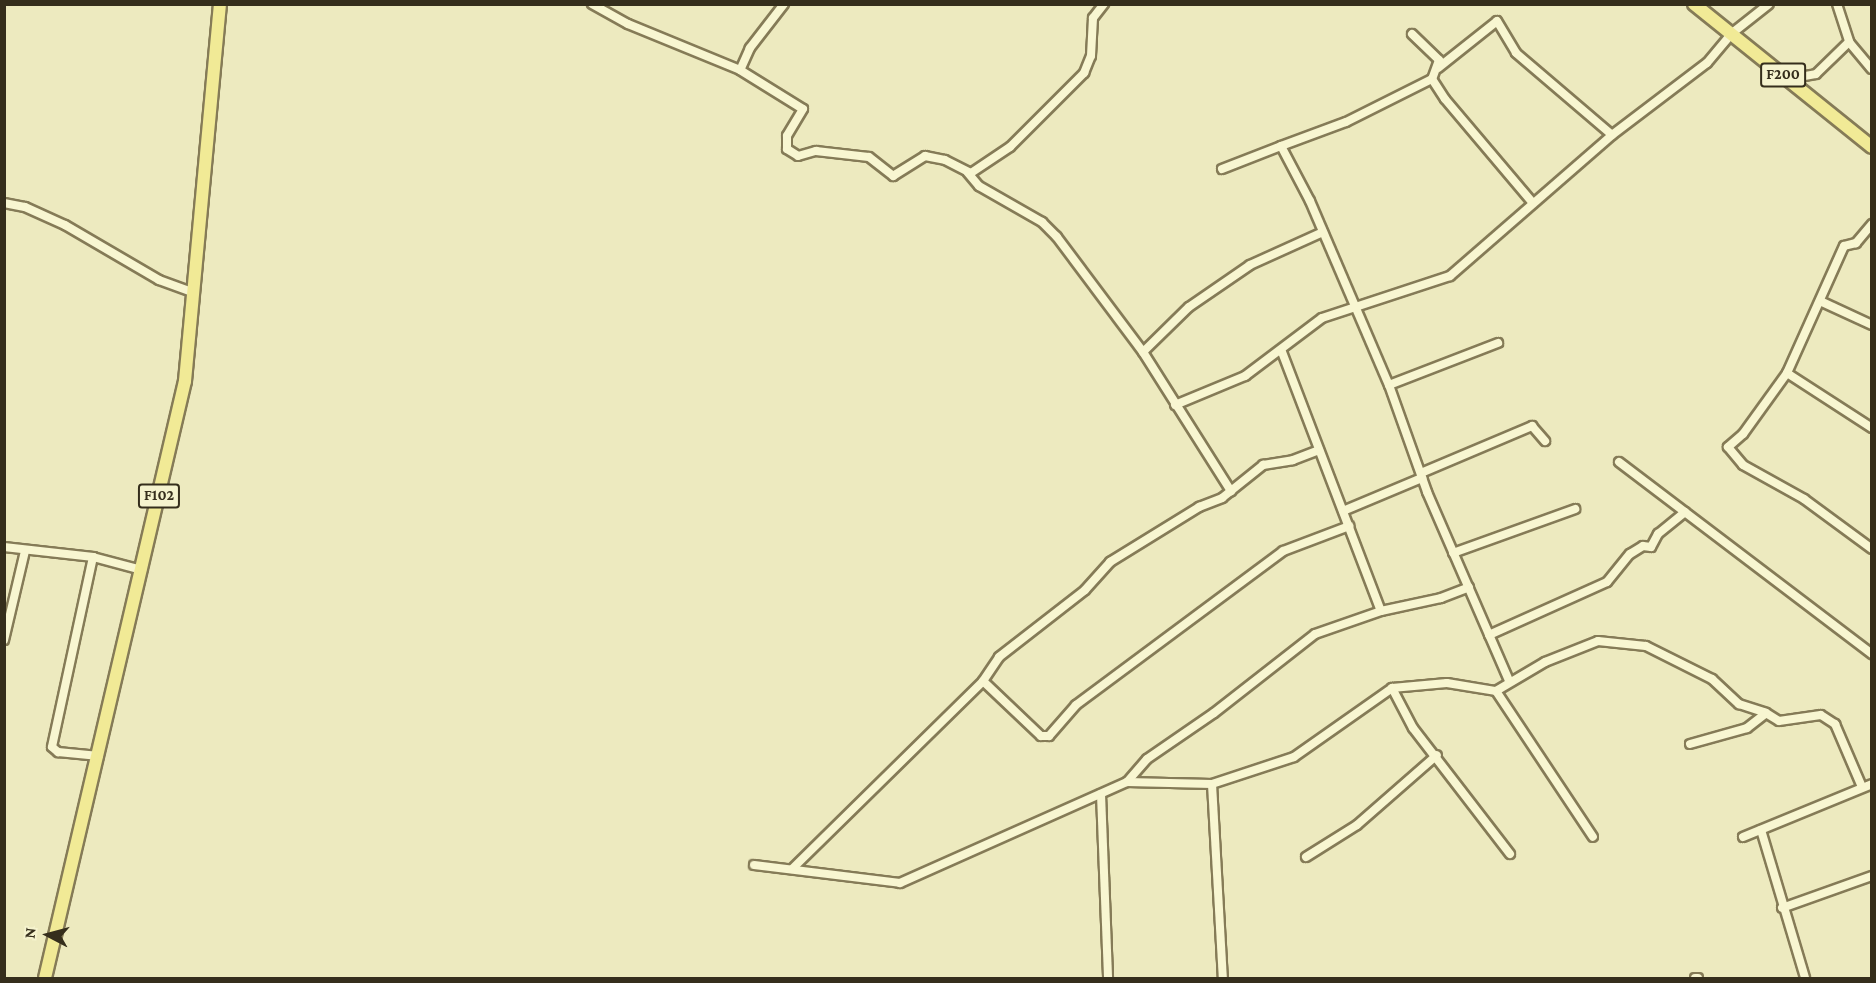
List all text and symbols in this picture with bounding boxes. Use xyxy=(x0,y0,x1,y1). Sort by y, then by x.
road number: F200 xyxy=(1759,63,1807,87)
road number: F102 xyxy=(136,484,182,508)
north arrow xyxy=(18,905,78,965)
text: N xyxy=(21,927,39,939)

